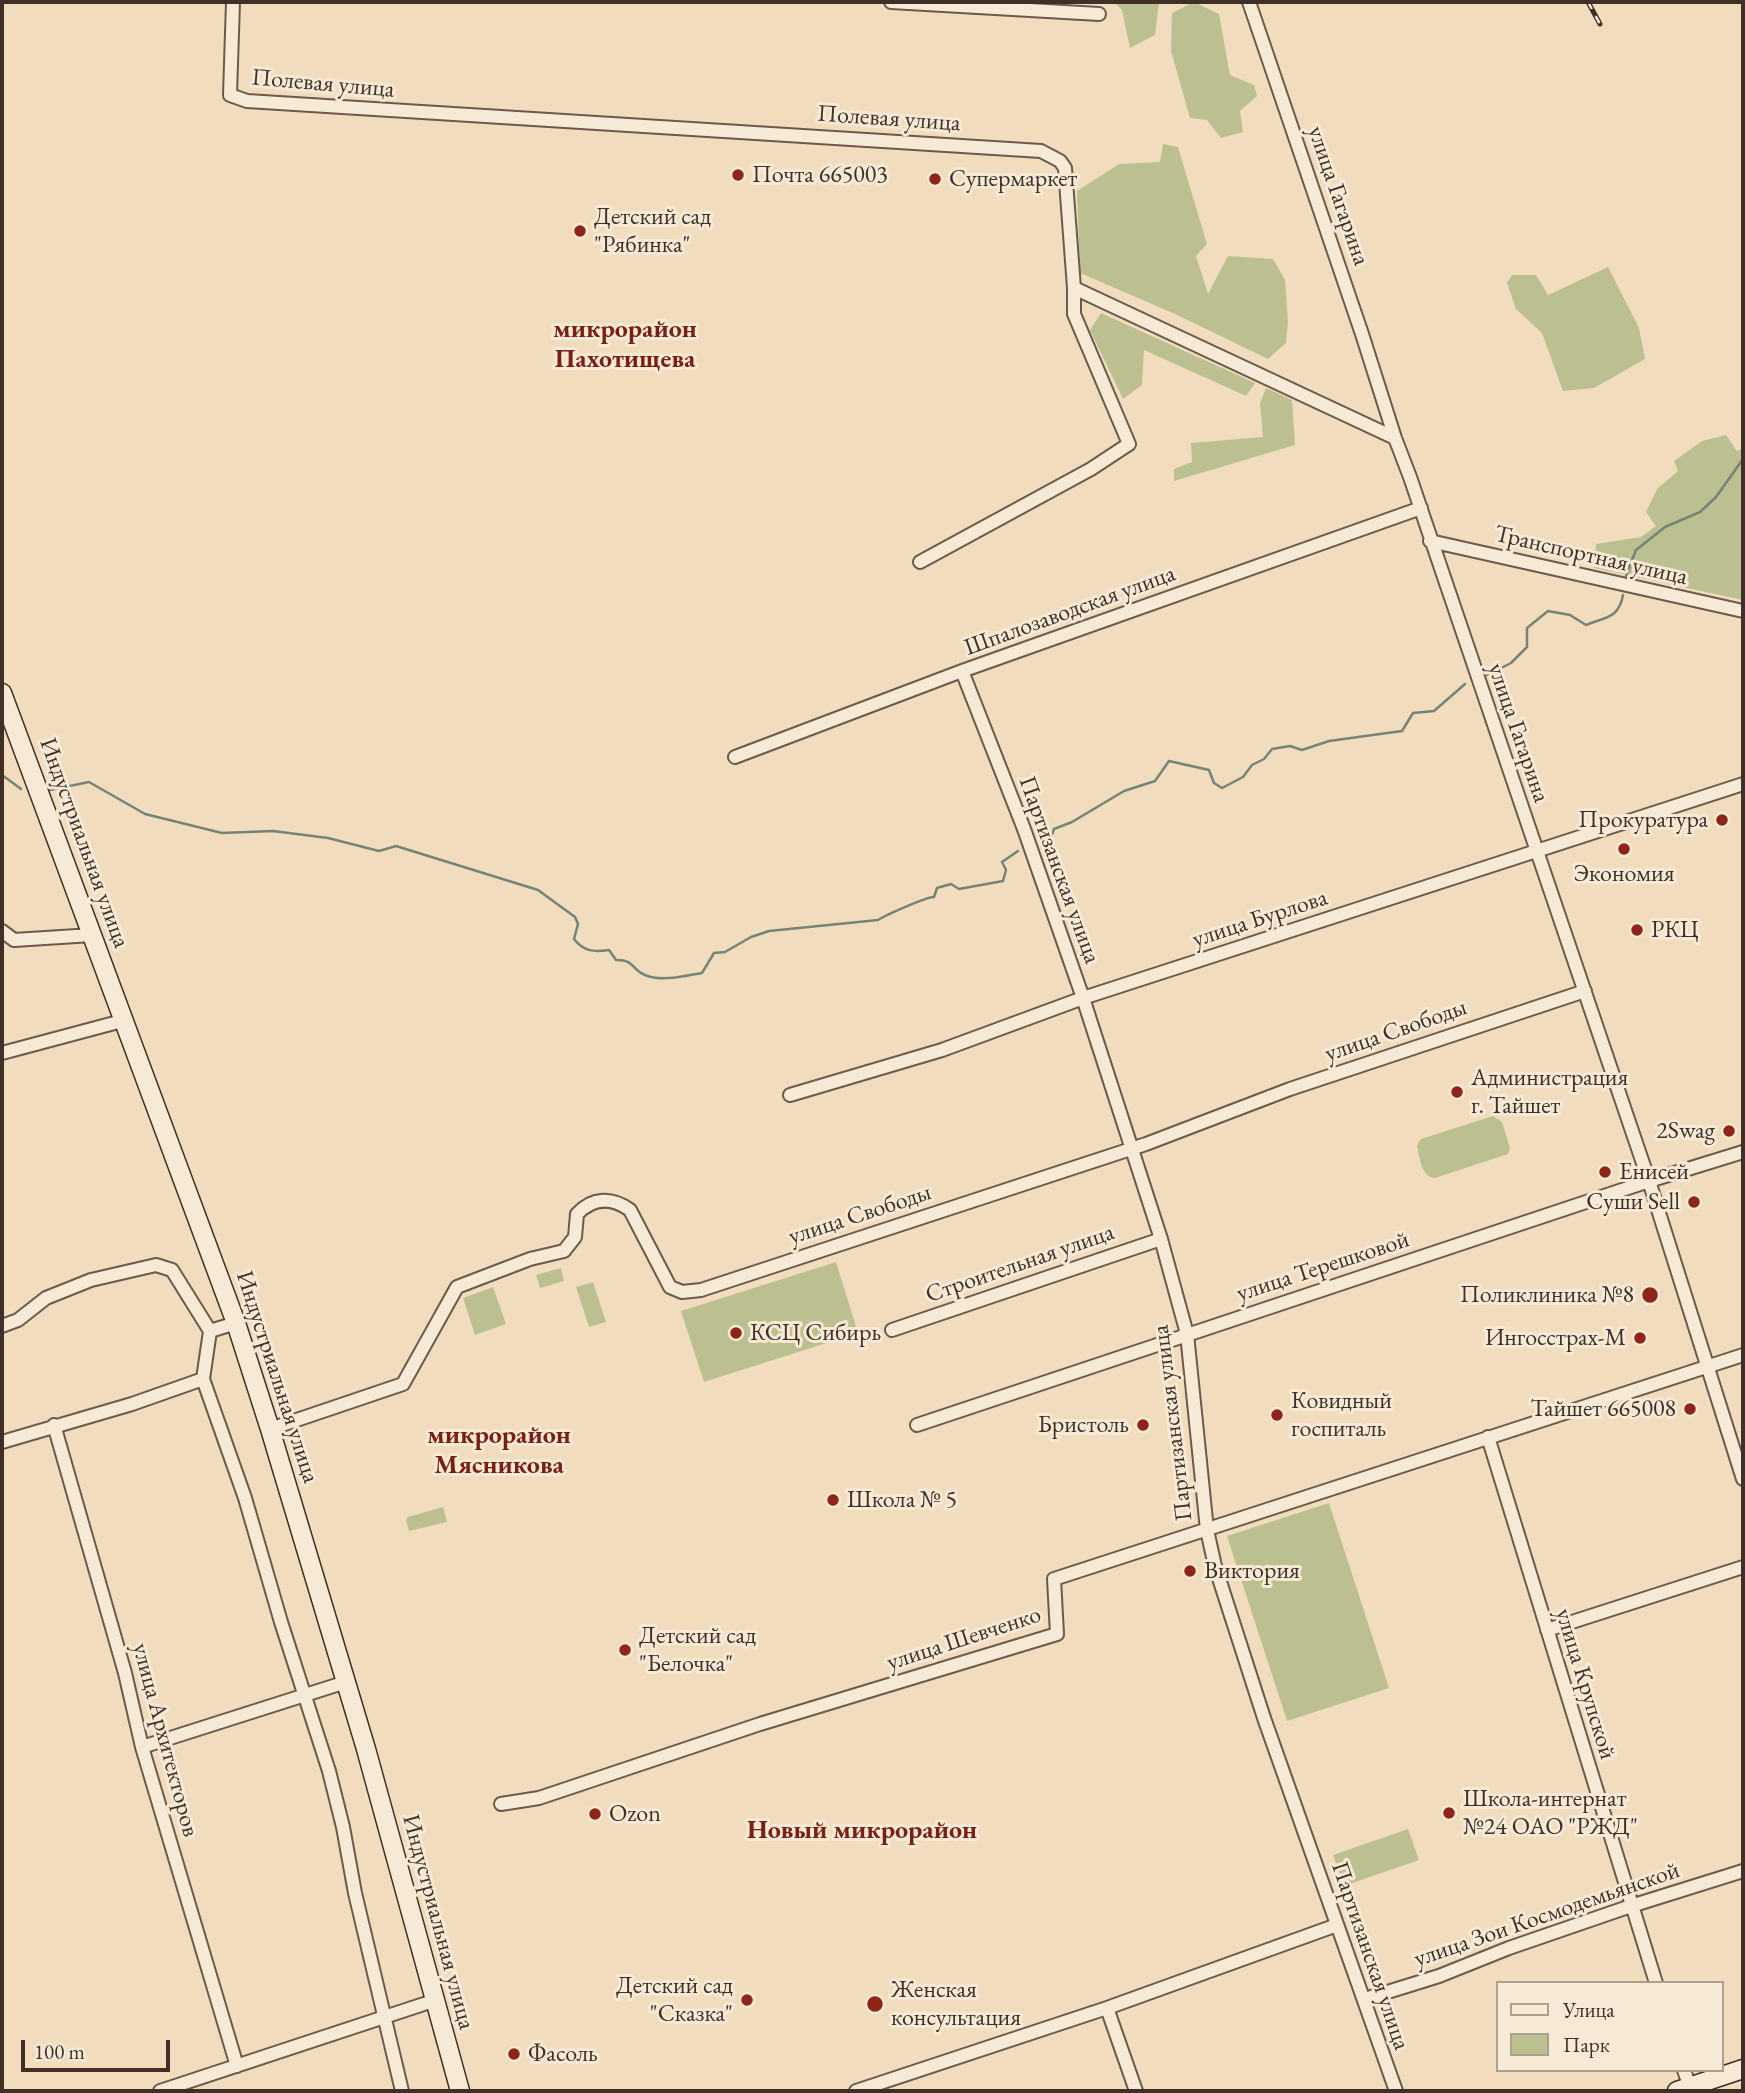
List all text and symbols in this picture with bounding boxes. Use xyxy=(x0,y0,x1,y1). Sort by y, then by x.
street label: Полевая улица xyxy=(250,63,396,105)
street label: Полевая улица xyxy=(816,100,962,138)
street label: улица Гагарина xyxy=(1301,123,1375,269)
place label: Почта 665003 xyxy=(752,161,888,189)
place label: Супермаркет xyxy=(949,165,1077,193)
marker: Почта 665003 xyxy=(730,167,746,183)
marker: Супермаркет xyxy=(927,171,943,187)
place label: Детский сад "Рябинка" xyxy=(594,203,711,259)
marker: Детский сад "Рябинка" xyxy=(572,223,588,239)
district label: микрорайон Пахотищева xyxy=(553,314,697,376)
street label: Транспортная улица xyxy=(1492,520,1690,592)
street label: Шпалозаводская улица xyxy=(961,559,1179,663)
street label: улица Гагарина xyxy=(1481,660,1555,806)
street label: Индустриальная улица xyxy=(33,734,135,952)
street label: Партизанская улица xyxy=(1012,772,1106,968)
place label: Прокуратура xyxy=(1578,806,1708,834)
marker: Прокуратура xyxy=(1714,812,1730,828)
marker: Экономия xyxy=(1616,841,1632,857)
place label: Экономия xyxy=(1573,860,1675,888)
street label: улица Бурлова xyxy=(1189,884,1331,954)
place label: РКЦ xyxy=(1651,916,1699,944)
marker: РКЦ xyxy=(1629,922,1645,938)
street label: улица Свободы xyxy=(1321,993,1471,1069)
place label: Администрация г. Тайшет xyxy=(1471,1064,1628,1120)
marker: Администрация г. Тайшет xyxy=(1449,1084,1465,1100)
place label: 2Swag xyxy=(1656,1117,1715,1145)
marker: 2Swag xyxy=(1721,1123,1737,1139)
place label: Енисей xyxy=(1619,1158,1689,1186)
marker: Енисей xyxy=(1597,1164,1613,1180)
street label: улица Свободы xyxy=(785,1178,935,1252)
place label: Суши Sell xyxy=(1586,1188,1680,1216)
marker: Суши Sell xyxy=(1686,1194,1702,1210)
street label: Строительная улица xyxy=(922,1218,1118,1310)
street label: улица Терешковой xyxy=(1233,1226,1413,1308)
street label: Индустриальная улица xyxy=(229,1267,325,1487)
place label: Поликлиника №8 xyxy=(1460,1281,1634,1309)
marker: Поликлиника №8 xyxy=(1640,1285,1660,1305)
place label: КСЦ Сибирь xyxy=(750,1319,881,1347)
street label: Партизанская улица xyxy=(1147,1323,1199,1523)
place label: Ингосстрах-М xyxy=(1485,1324,1626,1352)
marker: КСЦ Сибирь xyxy=(728,1325,744,1341)
marker: Ингосстрах-М xyxy=(1632,1330,1648,1346)
place label: Ковидный госпиталь xyxy=(1291,1387,1392,1443)
place label: Тайшет 665008 xyxy=(1530,1395,1676,1423)
marker: Тайшет 665008 xyxy=(1682,1401,1698,1417)
marker: Ковидный госпиталь xyxy=(1269,1407,1285,1423)
place label: Бристоль xyxy=(1038,1411,1129,1439)
marker: Бристоль xyxy=(1135,1417,1151,1433)
district label: микрорайон Мясникова xyxy=(427,1420,571,1482)
place label: Школа № 5 xyxy=(847,1486,957,1514)
marker: Школа № 5 xyxy=(825,1492,841,1508)
place label: Виктория xyxy=(1204,1557,1300,1585)
marker: Виктория xyxy=(1182,1563,1198,1579)
street label: улица Шевченко xyxy=(883,1601,1045,1677)
street label: улица Крупской xyxy=(1548,1605,1622,1763)
place label: Детский сад "Белочка" xyxy=(639,1622,756,1678)
street label: улица Архитекторов xyxy=(125,1640,205,1840)
marker: Детский сад "Белочка" xyxy=(617,1642,633,1658)
place label: Школа-интернат №24 ОАО "РЖД" xyxy=(1463,1785,1638,1841)
place label: Ozon xyxy=(609,1800,661,1828)
marker: Школа-интернат №24 ОАО "РЖД" xyxy=(1441,1805,1457,1821)
marker: Ozon xyxy=(587,1806,603,1822)
street label: Индустриальная улица xyxy=(395,1811,481,2033)
district label: Новый микрорайон xyxy=(747,1815,977,1847)
street label: улица Зои Космодемьянской xyxy=(1410,1856,1684,1974)
street label: Партизанская улица xyxy=(1324,1858,1416,2054)
place label: Детский сад "Сказка" xyxy=(616,1972,733,2028)
place label: Женская консультация xyxy=(891,1976,1021,2032)
legend xyxy=(1496,1981,1724,2072)
marker: Детский сад "Сказка" xyxy=(739,1992,755,2008)
marker: Женская консультация xyxy=(865,1994,885,2014)
text: Улица xyxy=(1563,1996,1615,2023)
scale bar xyxy=(24,2026,173,2070)
text: Парк xyxy=(1563,2031,1610,2058)
text: 100 m xyxy=(34,2038,85,2065)
place label: Фасоль xyxy=(528,2040,598,2068)
marker: Фасоль xyxy=(506,2046,522,2062)

